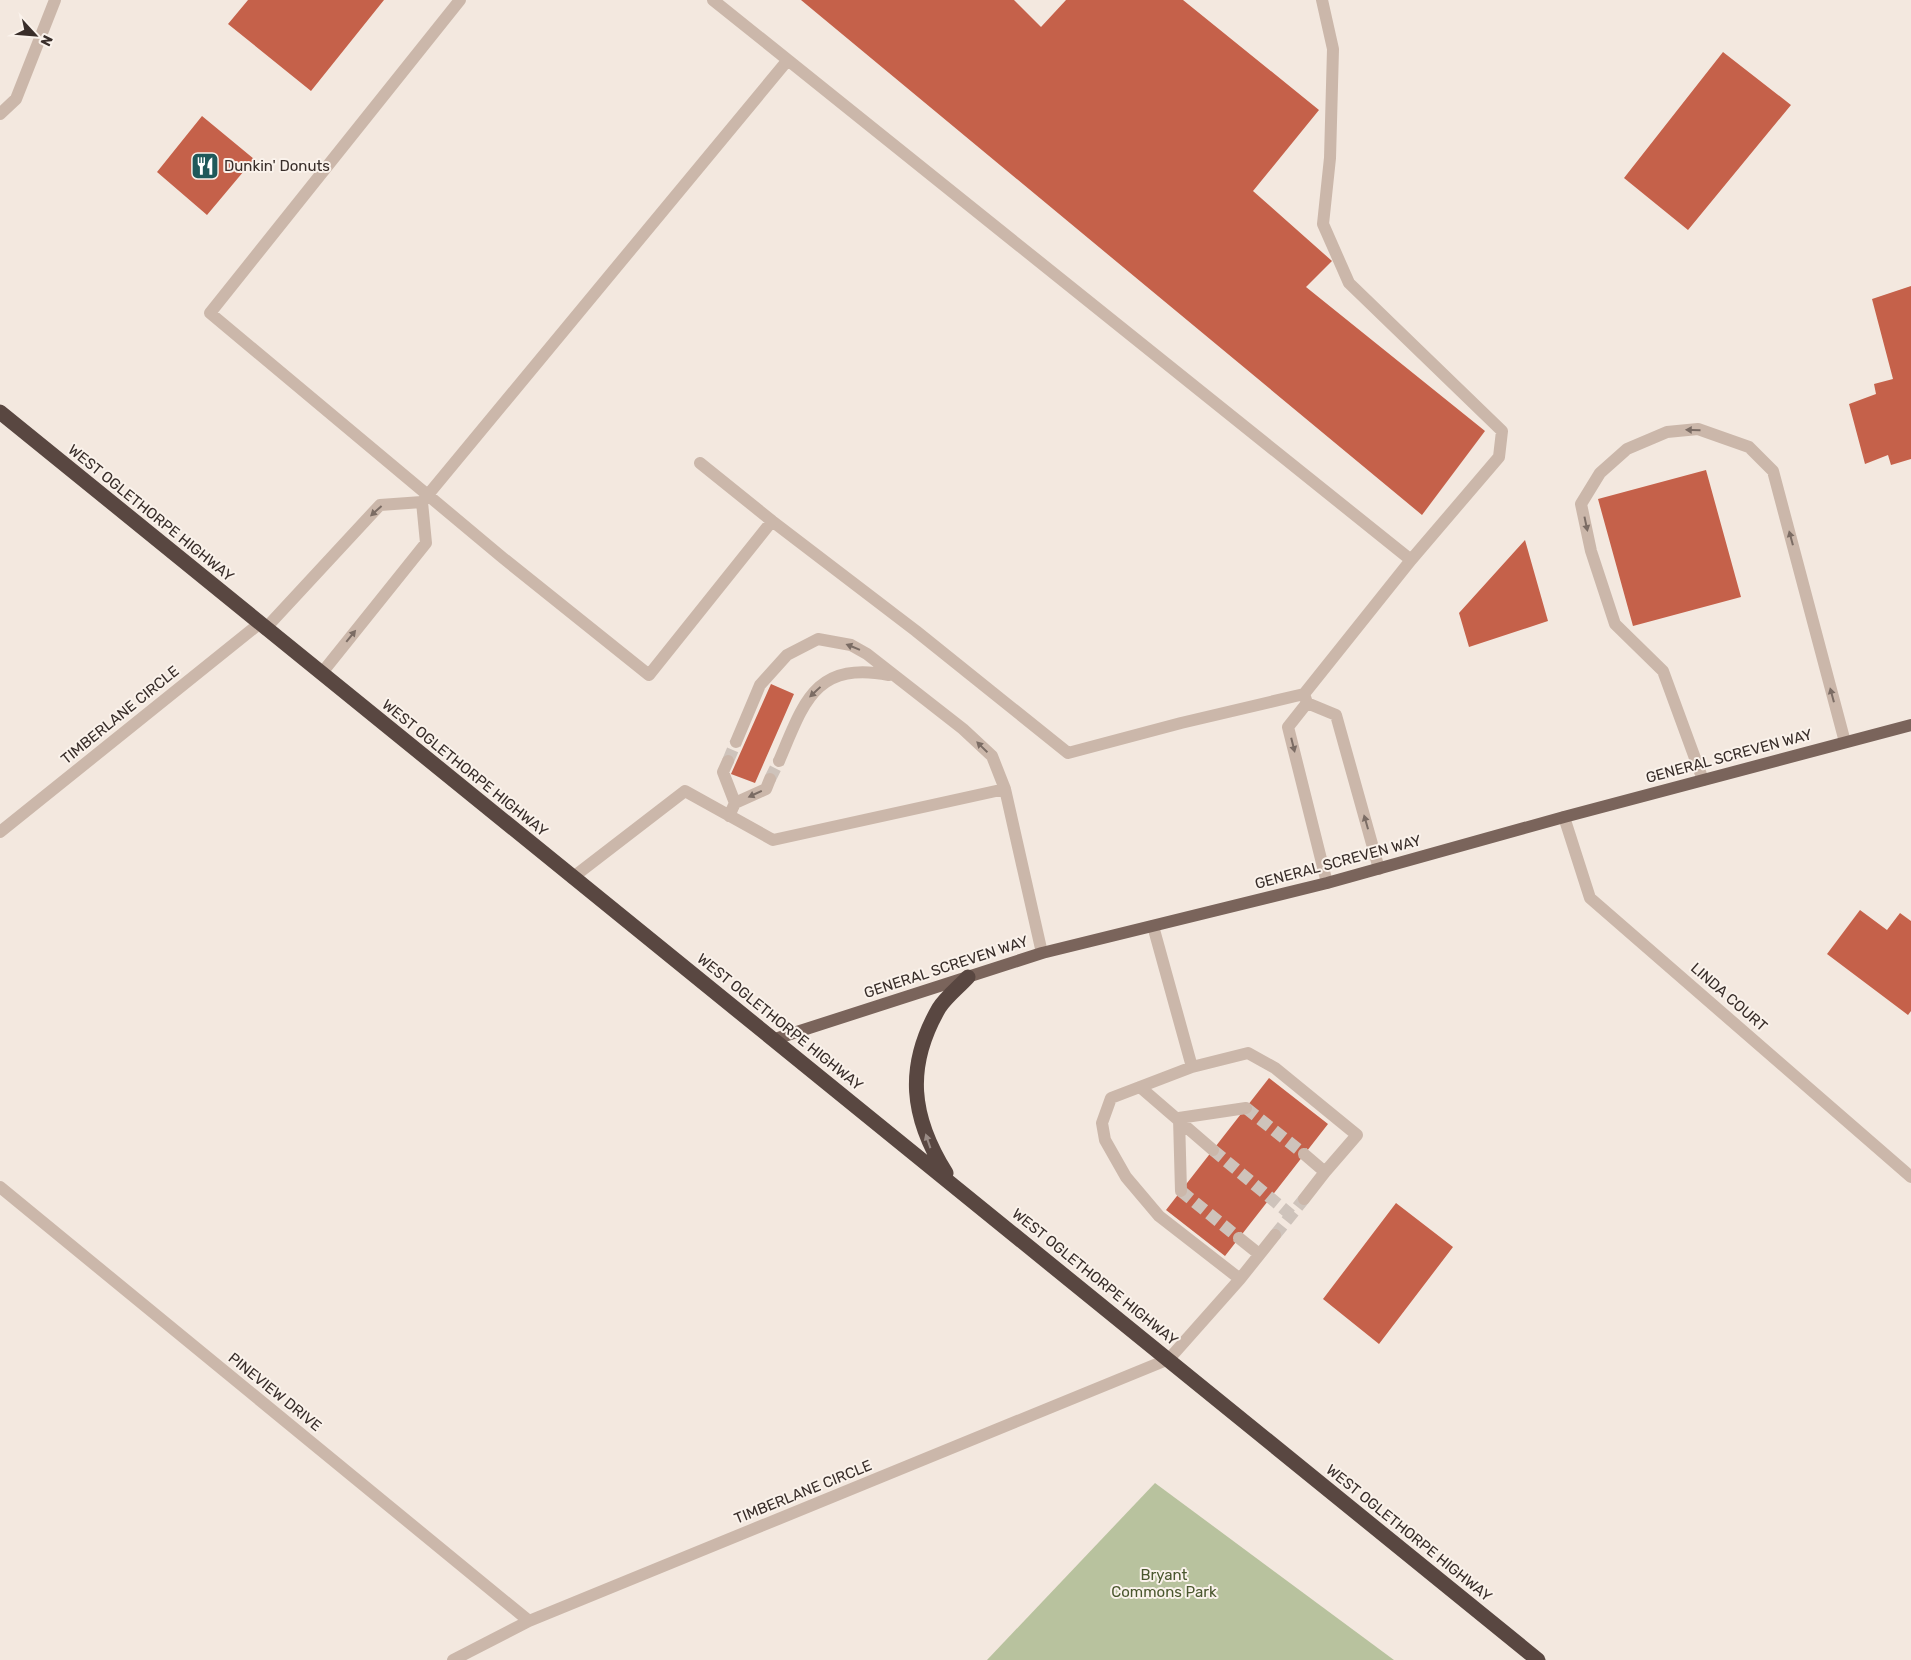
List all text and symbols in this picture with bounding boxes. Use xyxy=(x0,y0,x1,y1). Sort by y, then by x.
north arrow xyxy=(10,10,60,60)
text: N xyxy=(36,32,56,49)
restaurant icon: Dunkin' Donuts xyxy=(190,151,220,181)
place label: Dunkin' Donuts xyxy=(224,157,330,175)
one-way arrow xyxy=(1685,426,1701,434)
street label: WEST OGLETHORPE HIGHWAY xyxy=(65,441,238,586)
one-way arrow xyxy=(370,505,383,516)
one-way arrow xyxy=(1582,516,1590,532)
one-way arrow xyxy=(1787,531,1795,546)
one-way arrow xyxy=(346,630,357,643)
one-way arrow xyxy=(845,643,860,651)
street label: TIMBERLANE CIRCLE xyxy=(57,662,183,768)
one-way arrow xyxy=(809,686,821,698)
one-way arrow xyxy=(1828,688,1836,703)
street label: WEST OGLETHORPE HIGHWAY xyxy=(379,696,552,841)
street label: GENERAL SCREVEN WAY xyxy=(1644,725,1814,787)
one-way arrow xyxy=(1289,737,1297,752)
one-way arrow xyxy=(976,741,988,753)
one-way arrow xyxy=(748,789,763,798)
one-way arrow xyxy=(1361,814,1369,829)
street label: GENERAL SCREVEN WAY xyxy=(1253,831,1423,893)
street label: GENERAL SCREVEN WAY xyxy=(862,932,1031,1002)
street label: WEST OGLETHORPE HIGHWAY xyxy=(694,950,867,1095)
street label: LINDA COURT xyxy=(1687,959,1771,1035)
one-way arrow xyxy=(924,1133,931,1148)
street label: WEST OGLETHORPE HIGHWAY xyxy=(1009,1205,1182,1350)
street label: PINEVIEW DRIVE xyxy=(225,1349,325,1435)
street label: TIMBERLANE CIRCLE xyxy=(732,1456,874,1528)
street label: WEST OGLETHORPE HIGHWAY xyxy=(1323,1461,1496,1606)
park label: Bryant Commons Park xyxy=(1111,1566,1217,1601)

